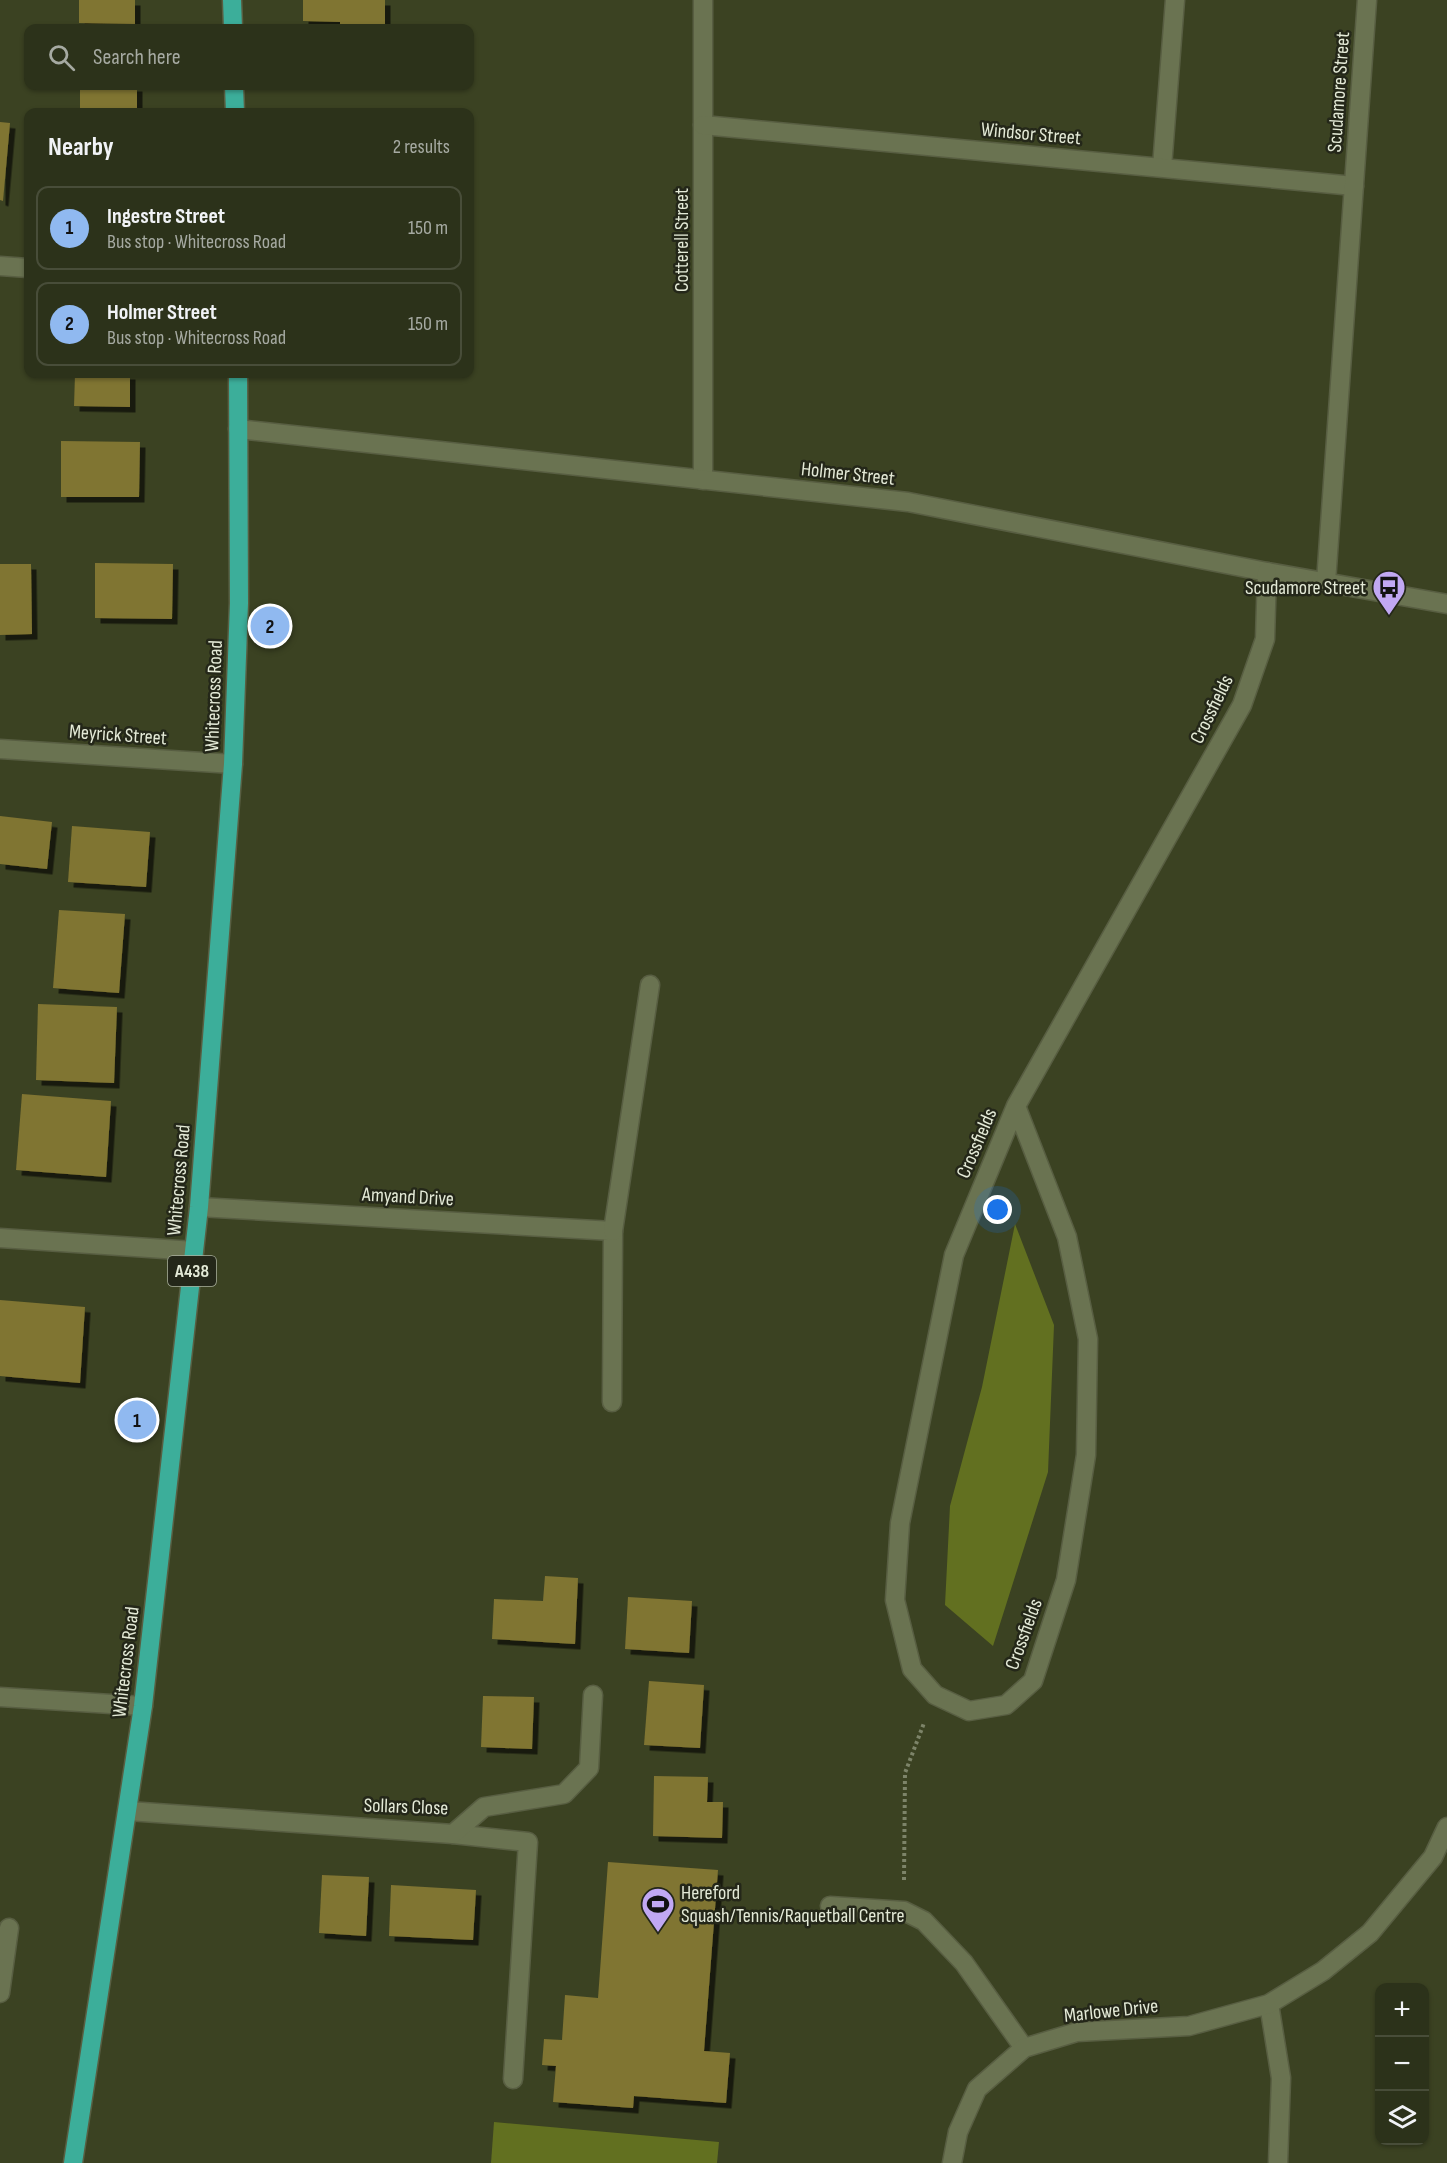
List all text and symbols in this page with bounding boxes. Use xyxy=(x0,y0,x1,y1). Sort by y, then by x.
search box xyxy=(24,24,474,90)
street label: Scudamore Street xyxy=(1323,31,1355,153)
icon: search xyxy=(45,41,78,74)
text: Search here xyxy=(93,44,180,71)
street label: Windsor Street xyxy=(980,118,1082,150)
text: Nearby xyxy=(48,132,114,163)
text: 2 results xyxy=(393,135,450,159)
street label: Cotterell Street xyxy=(670,188,694,292)
text: Ingestre Street xyxy=(107,203,225,230)
text: 1 xyxy=(66,216,73,240)
text: 150 m xyxy=(408,216,448,240)
text: Bus stop · Whitecross Road xyxy=(107,230,286,254)
text: Holmer Street xyxy=(107,299,217,326)
text: 2 xyxy=(65,312,74,336)
text: 150 m xyxy=(408,312,448,336)
text: Bus stop · Whitecross Road xyxy=(107,326,286,350)
street label: Holmer Street xyxy=(800,457,896,491)
bus stop icon: Scudamore Street xyxy=(1371,569,1407,616)
place label: Scudamore Street xyxy=(1245,576,1366,600)
pin: 2 xyxy=(250,604,290,648)
street label: Whitecross Road xyxy=(200,640,228,752)
street label: Crossfields xyxy=(1185,671,1239,748)
street label: Meyrick Street xyxy=(68,720,168,750)
street label: Crossfields xyxy=(952,1105,1002,1182)
street label: Whitecross Road xyxy=(162,1124,196,1237)
street label: Amyand Drive xyxy=(360,1183,454,1211)
your location xyxy=(983,1195,1012,1224)
road number: A438 xyxy=(168,1256,216,1286)
pin: 1 xyxy=(118,1398,156,1442)
street label: Crossfields xyxy=(1000,1596,1048,1673)
street label: Whitecross Road xyxy=(107,1605,145,1719)
street label: Sollars Close xyxy=(363,1794,449,1820)
place label: Hereford Squash/Tennis/Raquetball Centre xyxy=(681,1881,905,1928)
sports icon: Hereford Squash/Tennis/Raquetball Centre xyxy=(640,1886,676,1933)
map controls xyxy=(1375,1983,1429,2145)
button: + xyxy=(1375,1983,1429,2037)
street label: Marlowe Drive xyxy=(1063,1994,1159,2028)
button: − xyxy=(1375,2037,1429,2091)
button: layers xyxy=(1375,2091,1429,2145)

